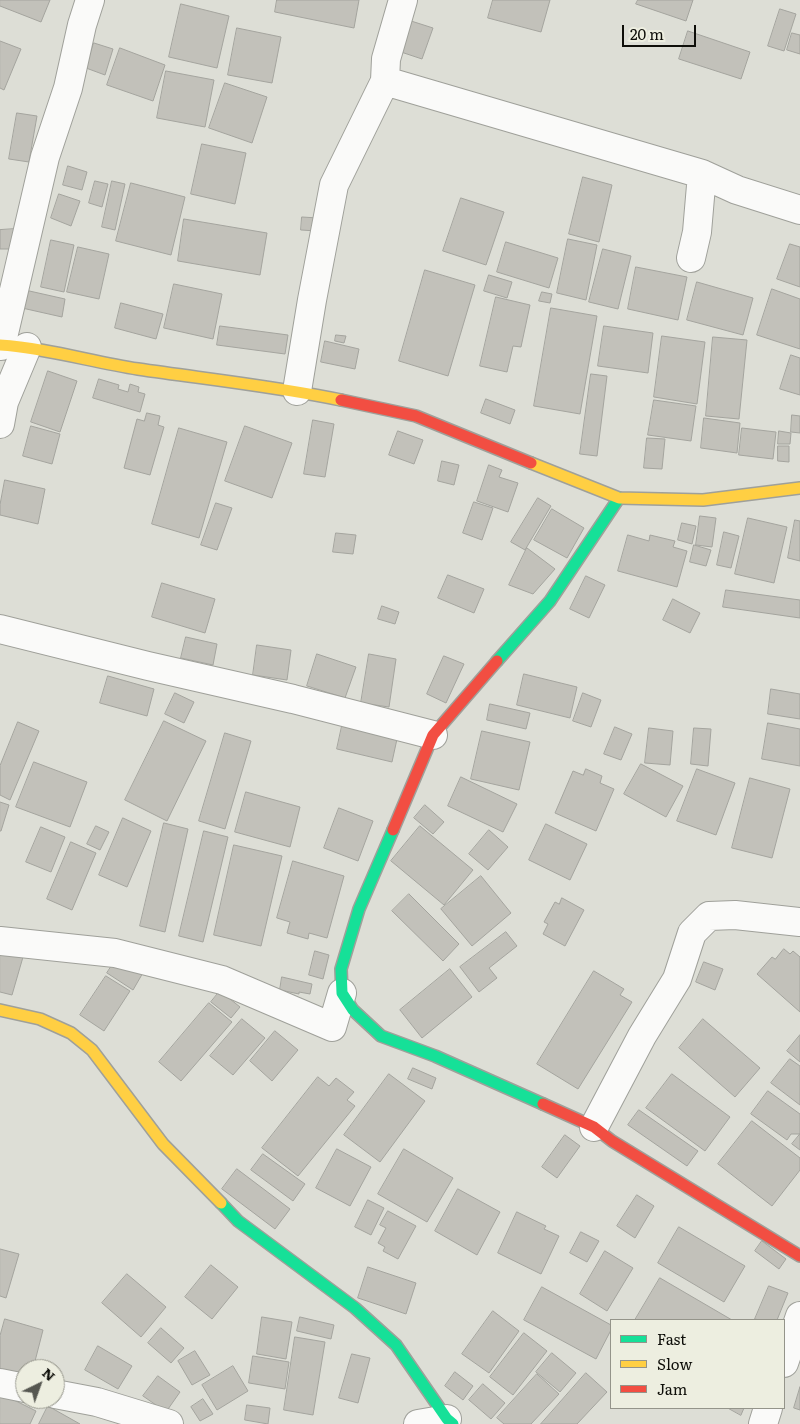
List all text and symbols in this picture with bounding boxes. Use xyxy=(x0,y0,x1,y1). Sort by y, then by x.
scale bar xyxy=(625,15,699,47)
text: 20 m xyxy=(630,22,664,45)
legend xyxy=(610,1319,785,1409)
text: Fast xyxy=(657,1327,686,1350)
text: Slow xyxy=(657,1352,692,1375)
north arrow xyxy=(15,1359,65,1409)
text: N xyxy=(38,1362,60,1385)
text: Jam xyxy=(657,1377,687,1400)

